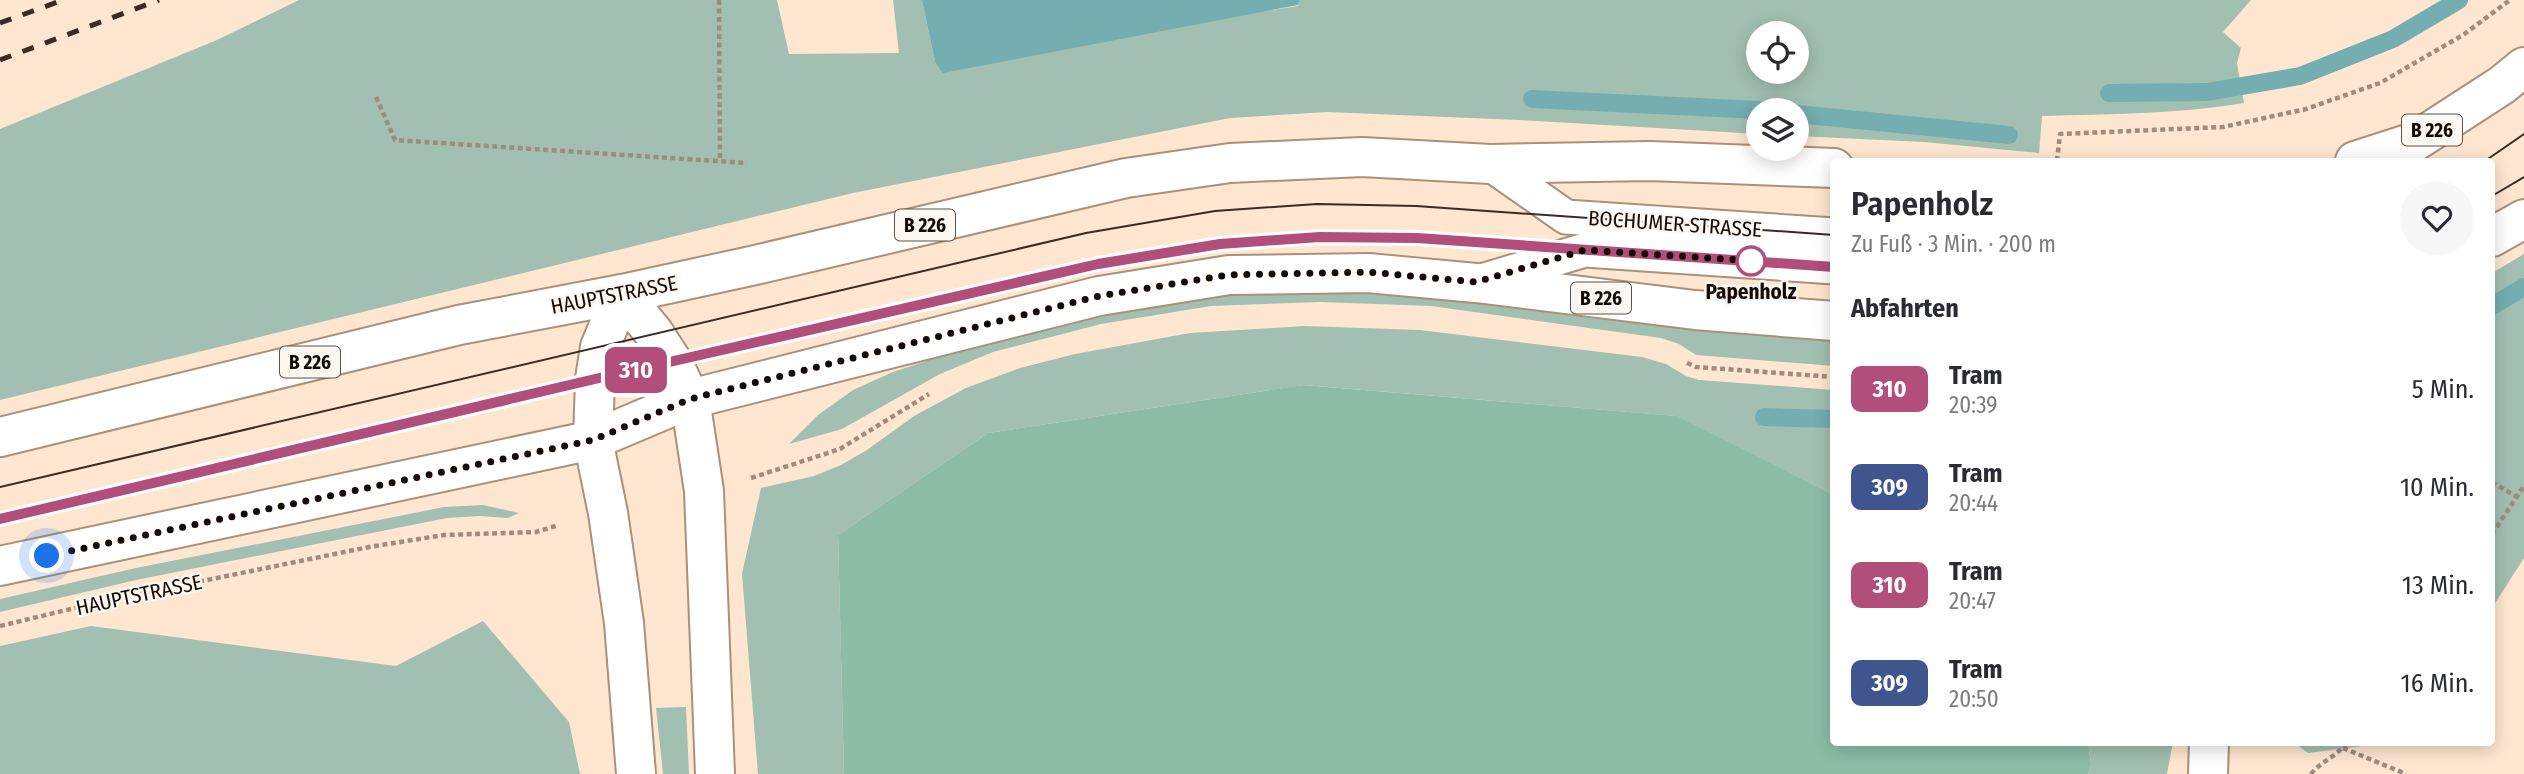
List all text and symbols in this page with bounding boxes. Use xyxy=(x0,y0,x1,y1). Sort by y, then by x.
map controls xyxy=(1746,21,1809,161)
button: locate xyxy=(1746,21,1809,84)
button: layers xyxy=(1746,98,1809,161)
road number: B 226 xyxy=(2402,114,2462,146)
button: heart xyxy=(2400,181,2474,255)
text: Papenholz xyxy=(1851,184,1993,224)
street label: BOCHUMER STRASSE xyxy=(1587,205,1763,243)
road number: B 226 xyxy=(895,210,955,241)
text: Zu Fuß · 3 Min. · 200 m xyxy=(1851,230,2056,258)
marker: Papenholz xyxy=(1736,246,1766,276)
street label: HAUPTSTRASSE xyxy=(549,270,680,320)
place label: Papenholz xyxy=(1706,279,1797,305)
road number: B 226 xyxy=(1571,282,1631,314)
text: Abfahrten xyxy=(1851,293,1959,324)
road number: B 226 xyxy=(280,346,340,378)
line badge: 310 xyxy=(596,347,676,393)
text: 310 xyxy=(619,356,653,384)
text: Tram xyxy=(1949,360,2002,391)
text: 5 Min. xyxy=(2412,374,2474,405)
text: 310 xyxy=(1872,375,1907,403)
text: 20:39 xyxy=(1949,391,1998,419)
text: Tram xyxy=(1949,458,2002,489)
text: 10 Min. xyxy=(2400,472,2474,503)
text: 309 xyxy=(1871,473,1908,501)
text: 20:44 xyxy=(1949,489,1998,517)
your location xyxy=(29,538,64,573)
text: Tram xyxy=(1949,556,2002,587)
street label: HAUPTSTRASSE xyxy=(74,569,205,621)
text: 13 Min. xyxy=(2402,570,2474,601)
text: 310 xyxy=(1872,571,1907,599)
text: 20:47 xyxy=(1949,587,1996,615)
text: Tram xyxy=(1949,654,2002,685)
text: 16 Min. xyxy=(2401,668,2474,699)
text: 309 xyxy=(1871,669,1908,697)
text: 20:50 xyxy=(1949,685,1999,713)

